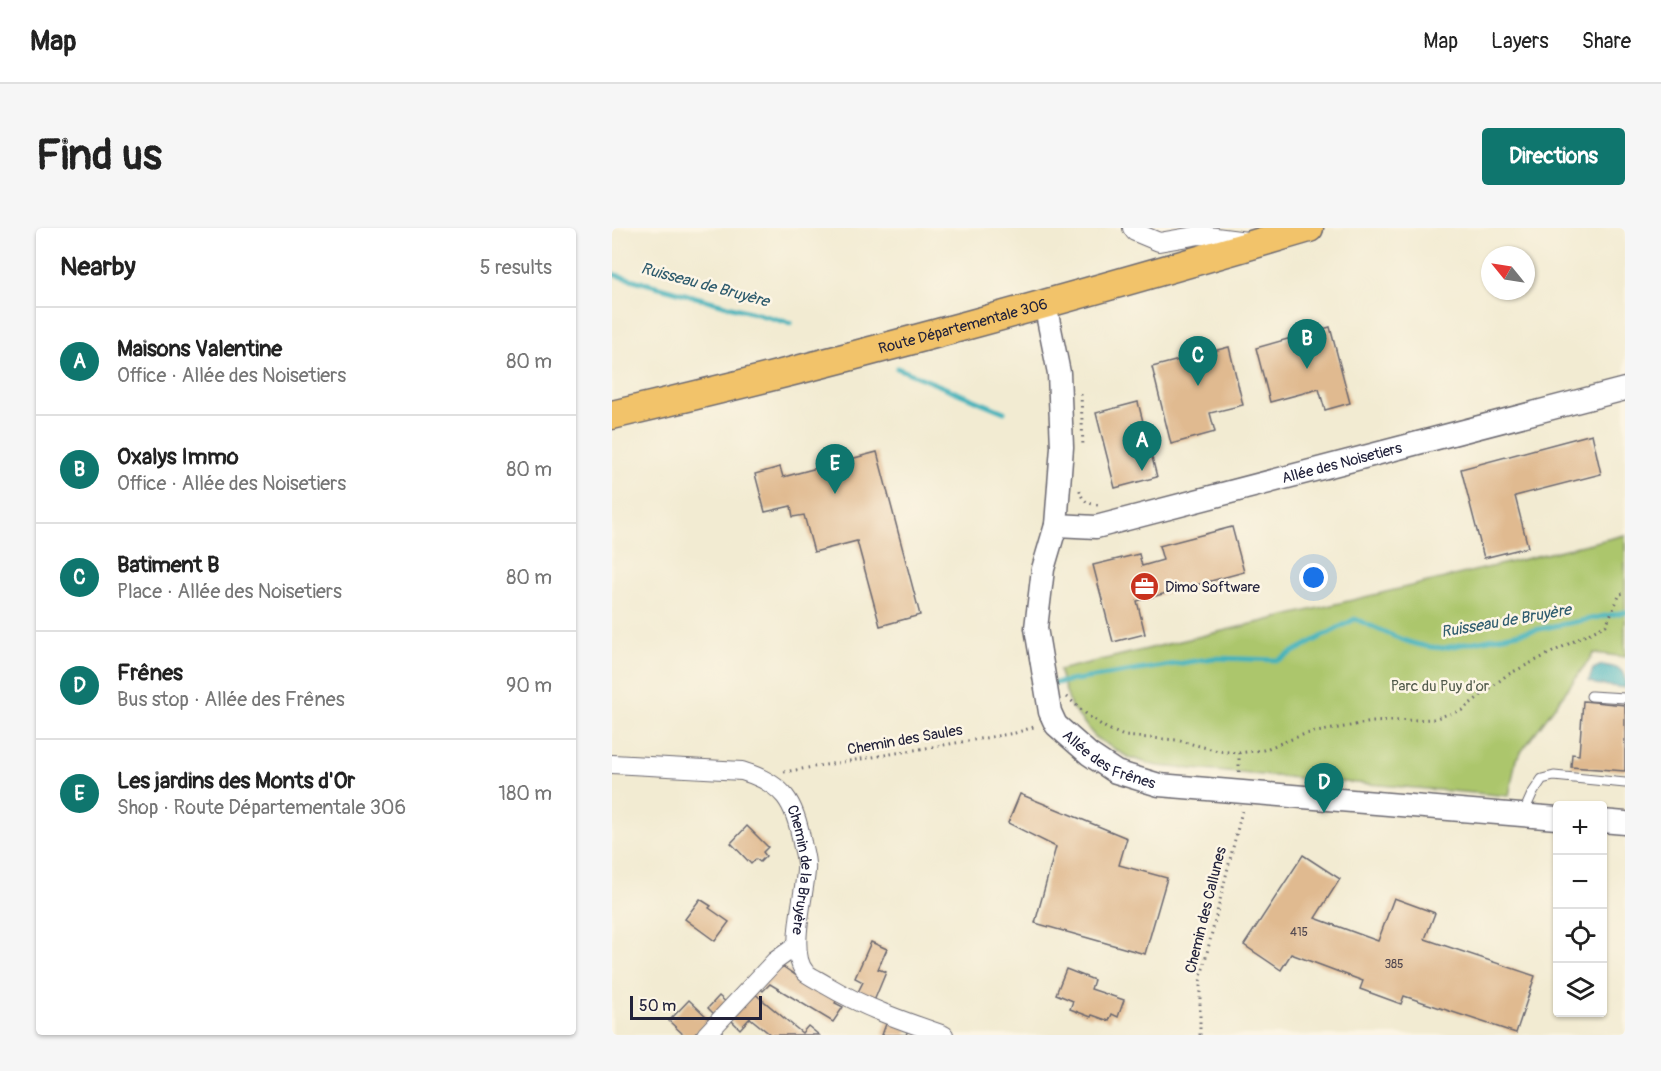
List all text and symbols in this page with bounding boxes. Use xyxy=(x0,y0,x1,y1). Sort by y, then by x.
text: Map xyxy=(30,24,76,59)
text: Map xyxy=(1423,28,1458,55)
text: Layers xyxy=(1491,28,1549,55)
text: Share xyxy=(1582,28,1631,55)
button: Directions xyxy=(1482,128,1625,185)
text: Find us xyxy=(36,130,162,182)
north arrow xyxy=(1481,246,1535,300)
text: Nearby xyxy=(60,251,136,283)
text: 5 results xyxy=(480,255,552,280)
water label: Ruisseau de Bruyère xyxy=(639,258,773,312)
street label: Route Départementale 306 xyxy=(876,294,1050,358)
pin: B xyxy=(1288,320,1326,369)
text: Maisons Valentine xyxy=(117,335,282,363)
pin: C xyxy=(1178,336,1218,386)
text: A xyxy=(73,349,86,374)
text: 80 m xyxy=(506,349,552,374)
text: Office · Allée des Noisetiers xyxy=(117,363,346,388)
pin: A xyxy=(1122,422,1162,471)
street label: Allée des Noisetiers xyxy=(1279,438,1404,488)
text: Oxalys Immo xyxy=(117,443,239,471)
pin: E xyxy=(816,444,854,494)
text: B xyxy=(74,457,85,482)
text: 80 m xyxy=(506,457,552,482)
text: Office · Allée des Noisetiers xyxy=(117,471,346,496)
text: Batiment B xyxy=(117,551,220,579)
your location xyxy=(1299,563,1328,592)
text: C xyxy=(73,565,86,590)
text: 80 m xyxy=(506,565,552,590)
office icon: Dimo Software xyxy=(1128,571,1160,603)
place label: Dimo Software xyxy=(1165,578,1260,597)
text: Place · Allée des Noisetiers xyxy=(117,579,342,604)
water label: Ruisseau de Bruyère xyxy=(1439,599,1575,642)
text: Frênes xyxy=(117,659,183,687)
text: D xyxy=(73,673,86,698)
text: 90 m xyxy=(506,673,552,698)
park label: Parc du Puy d'or xyxy=(1391,677,1490,696)
text: Bus stop · Allée des Frênes xyxy=(117,687,345,712)
street label: Chemin des Saules xyxy=(846,720,964,759)
street label: Allée des Frênes xyxy=(1059,726,1158,793)
pin: D xyxy=(1304,764,1344,813)
text: Les jardins des Monts d'Or xyxy=(117,767,355,795)
text: E xyxy=(74,781,85,806)
text: 180 m xyxy=(498,781,552,806)
text: Shop · Route Départementale 306 xyxy=(117,795,406,820)
map controls xyxy=(1553,801,1607,1017)
button: + xyxy=(1553,801,1607,855)
street label: Chemin de la Bruyère xyxy=(783,802,816,936)
street label: Chemin des Callunes xyxy=(1181,845,1231,975)
button: − xyxy=(1553,855,1607,909)
button: locate xyxy=(1553,909,1607,963)
house number: 415 xyxy=(1290,925,1308,940)
house number: 385 xyxy=(1384,957,1404,972)
button: layers xyxy=(1553,963,1607,1017)
scale bar xyxy=(630,993,762,1020)
text: 50 m xyxy=(639,996,676,1016)

